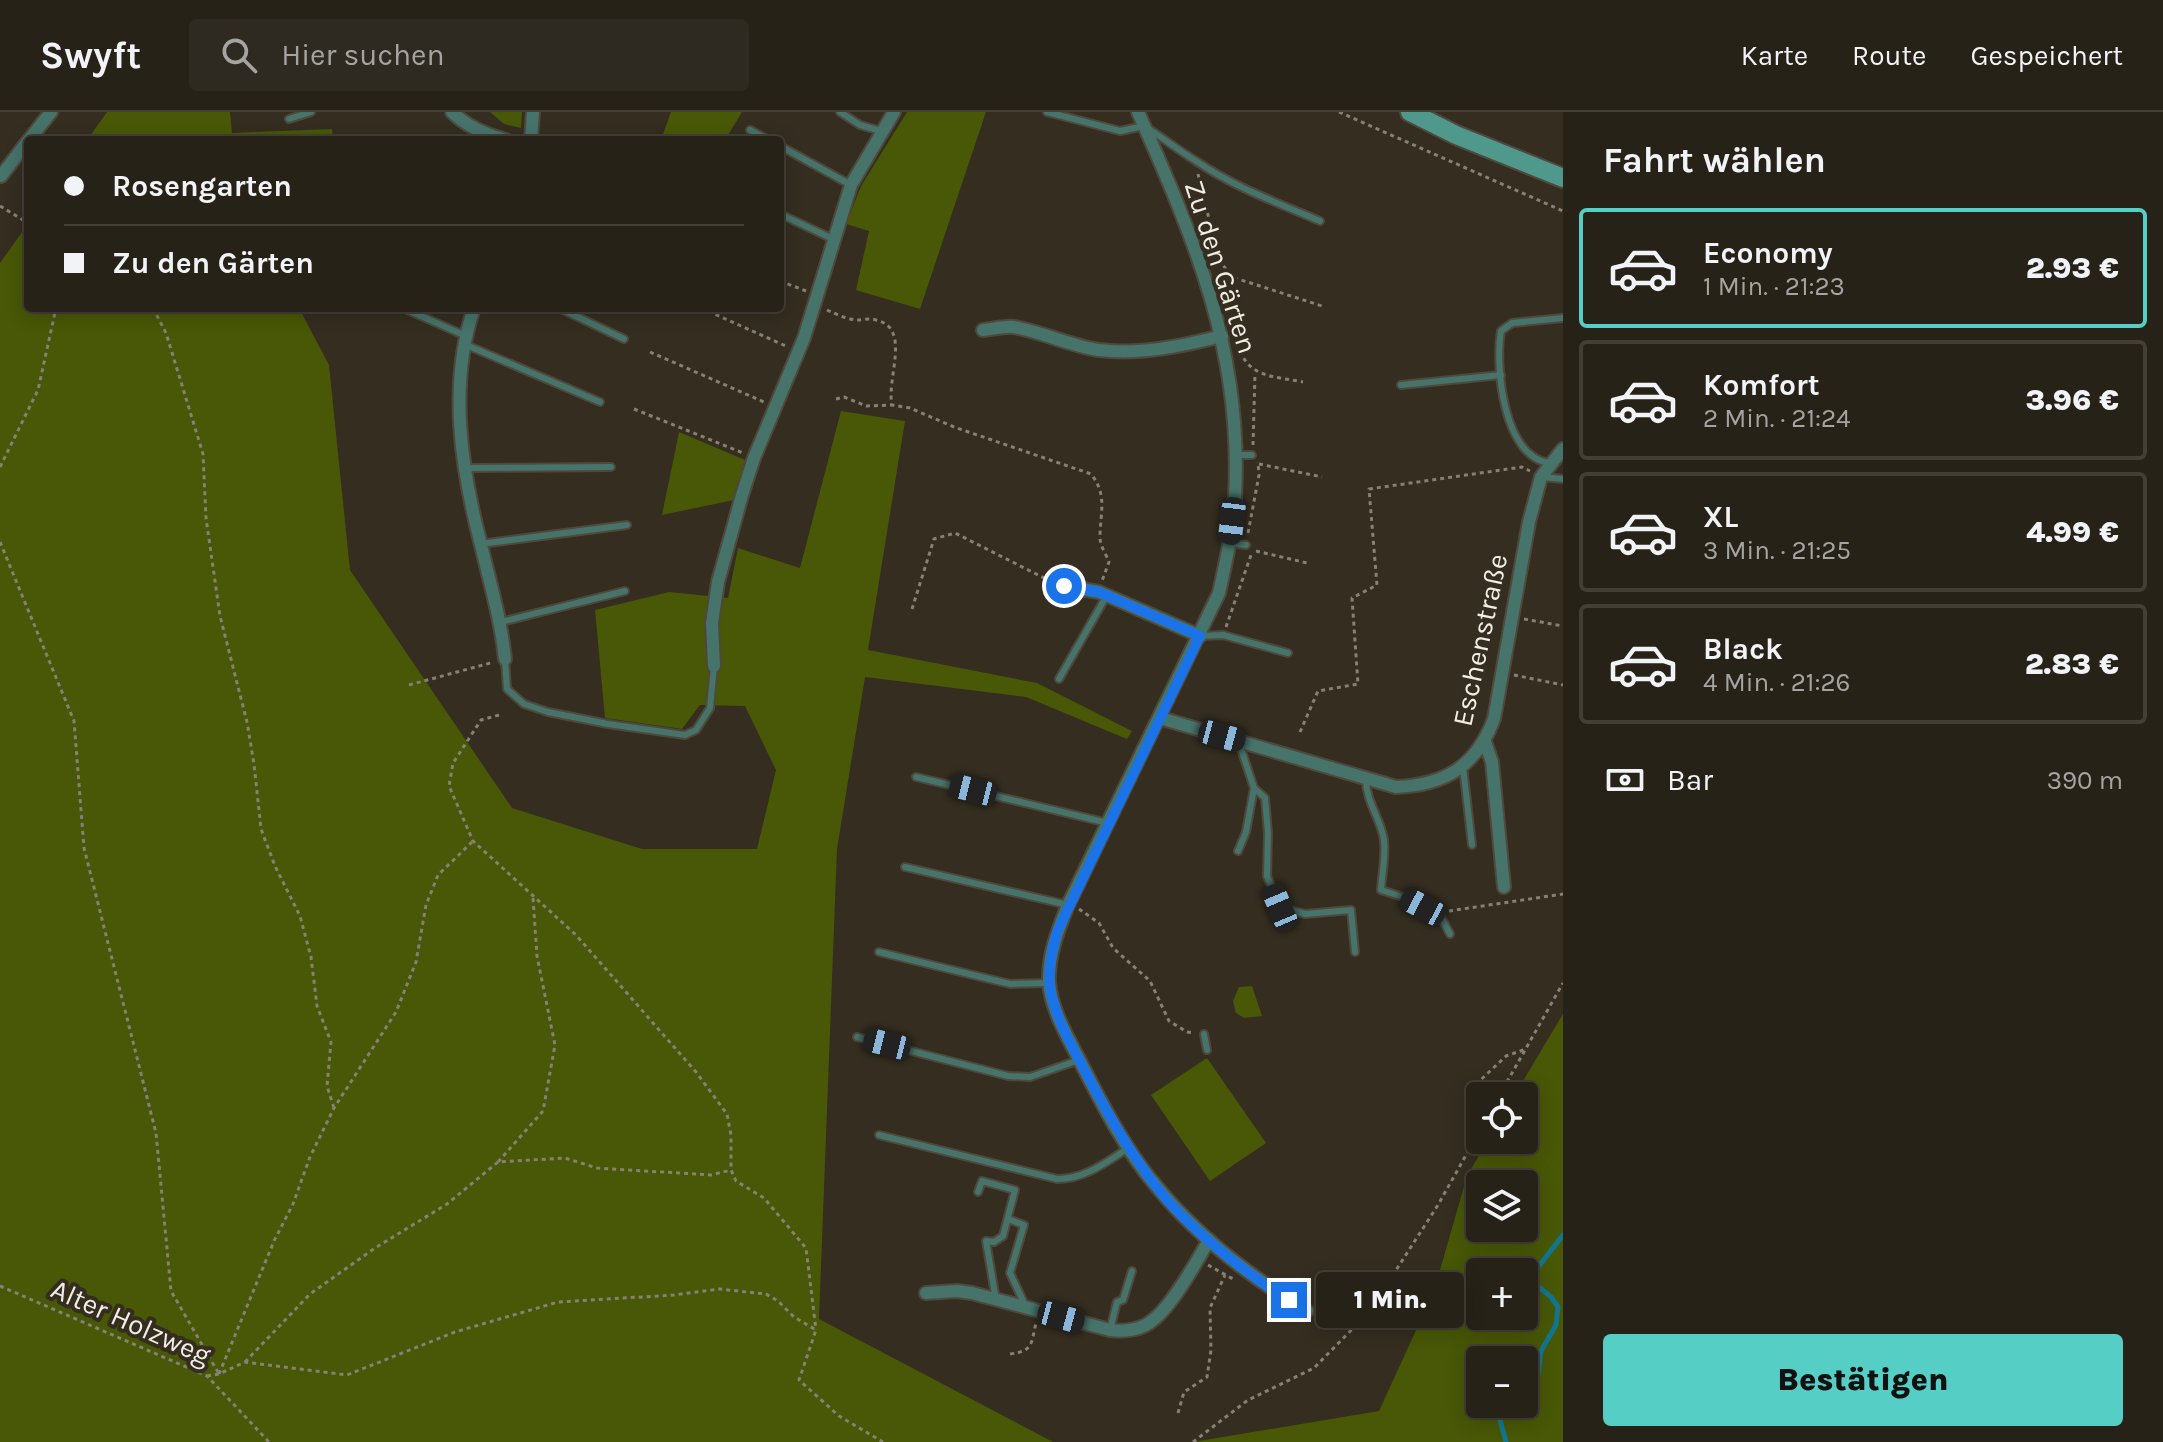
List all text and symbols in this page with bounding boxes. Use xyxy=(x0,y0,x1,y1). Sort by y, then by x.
search box xyxy=(189,19,749,91)
text: Swyft xyxy=(40,33,141,78)
icon: search xyxy=(217,33,261,77)
text: Hier suchen xyxy=(281,37,445,73)
text: Karte xyxy=(1741,39,1808,72)
text: Route xyxy=(1852,39,1926,72)
text: Gespeichert xyxy=(1970,39,2123,72)
text: Fahrt wählen xyxy=(1603,139,1826,181)
text: Rosengarten xyxy=(112,168,292,204)
street label: Zu den Gärten xyxy=(1177,176,1265,358)
icon: car xyxy=(1607,232,1679,304)
text: Economy xyxy=(1703,235,1833,271)
text: Zu den Gärten xyxy=(112,245,314,281)
text: 2.93 € xyxy=(2026,250,2119,286)
text: 1 Min. · 21:23 xyxy=(1703,271,1845,302)
icon: car xyxy=(1607,364,1679,436)
text: Komfort xyxy=(1703,367,1820,403)
text: 3.96 € xyxy=(2025,382,2119,418)
text: 2 Min. · 21:24 xyxy=(1703,403,1851,434)
car xyxy=(1217,496,1247,546)
icon: car xyxy=(1607,496,1679,568)
text: XL xyxy=(1703,499,1738,535)
text: 4.99 € xyxy=(2026,514,2119,550)
text: 3 Min. · 21:25 xyxy=(1703,535,1851,566)
street label: Eschenstraße xyxy=(1446,551,1514,729)
route start xyxy=(1046,568,1082,604)
icon: car xyxy=(1607,628,1679,700)
text: Black xyxy=(1703,631,1783,667)
text: 2.83 € xyxy=(2025,646,2119,682)
text: 4 Min. · 21:26 xyxy=(1703,667,1850,698)
car xyxy=(1196,718,1248,754)
icon: cash xyxy=(1603,758,1647,802)
text: Bar xyxy=(1667,762,1713,798)
text: 390 m xyxy=(2047,765,2123,796)
car xyxy=(947,773,999,807)
car xyxy=(1260,880,1300,934)
car xyxy=(1396,885,1450,929)
car xyxy=(861,1027,913,1061)
map controls xyxy=(1466,1082,1538,1418)
button: locate xyxy=(1466,1082,1538,1154)
button: layers xyxy=(1466,1170,1538,1242)
button: + xyxy=(1466,1258,1538,1330)
street label: Alter Holzweg xyxy=(46,1272,216,1372)
callout: 1 Min. xyxy=(1317,1272,1465,1328)
route end xyxy=(1271,1282,1307,1318)
text: 1 Min. xyxy=(1353,1284,1427,1315)
car xyxy=(1035,1299,1087,1335)
button: Bestätigen xyxy=(1603,1334,2123,1426)
button: − xyxy=(1466,1346,1538,1418)

